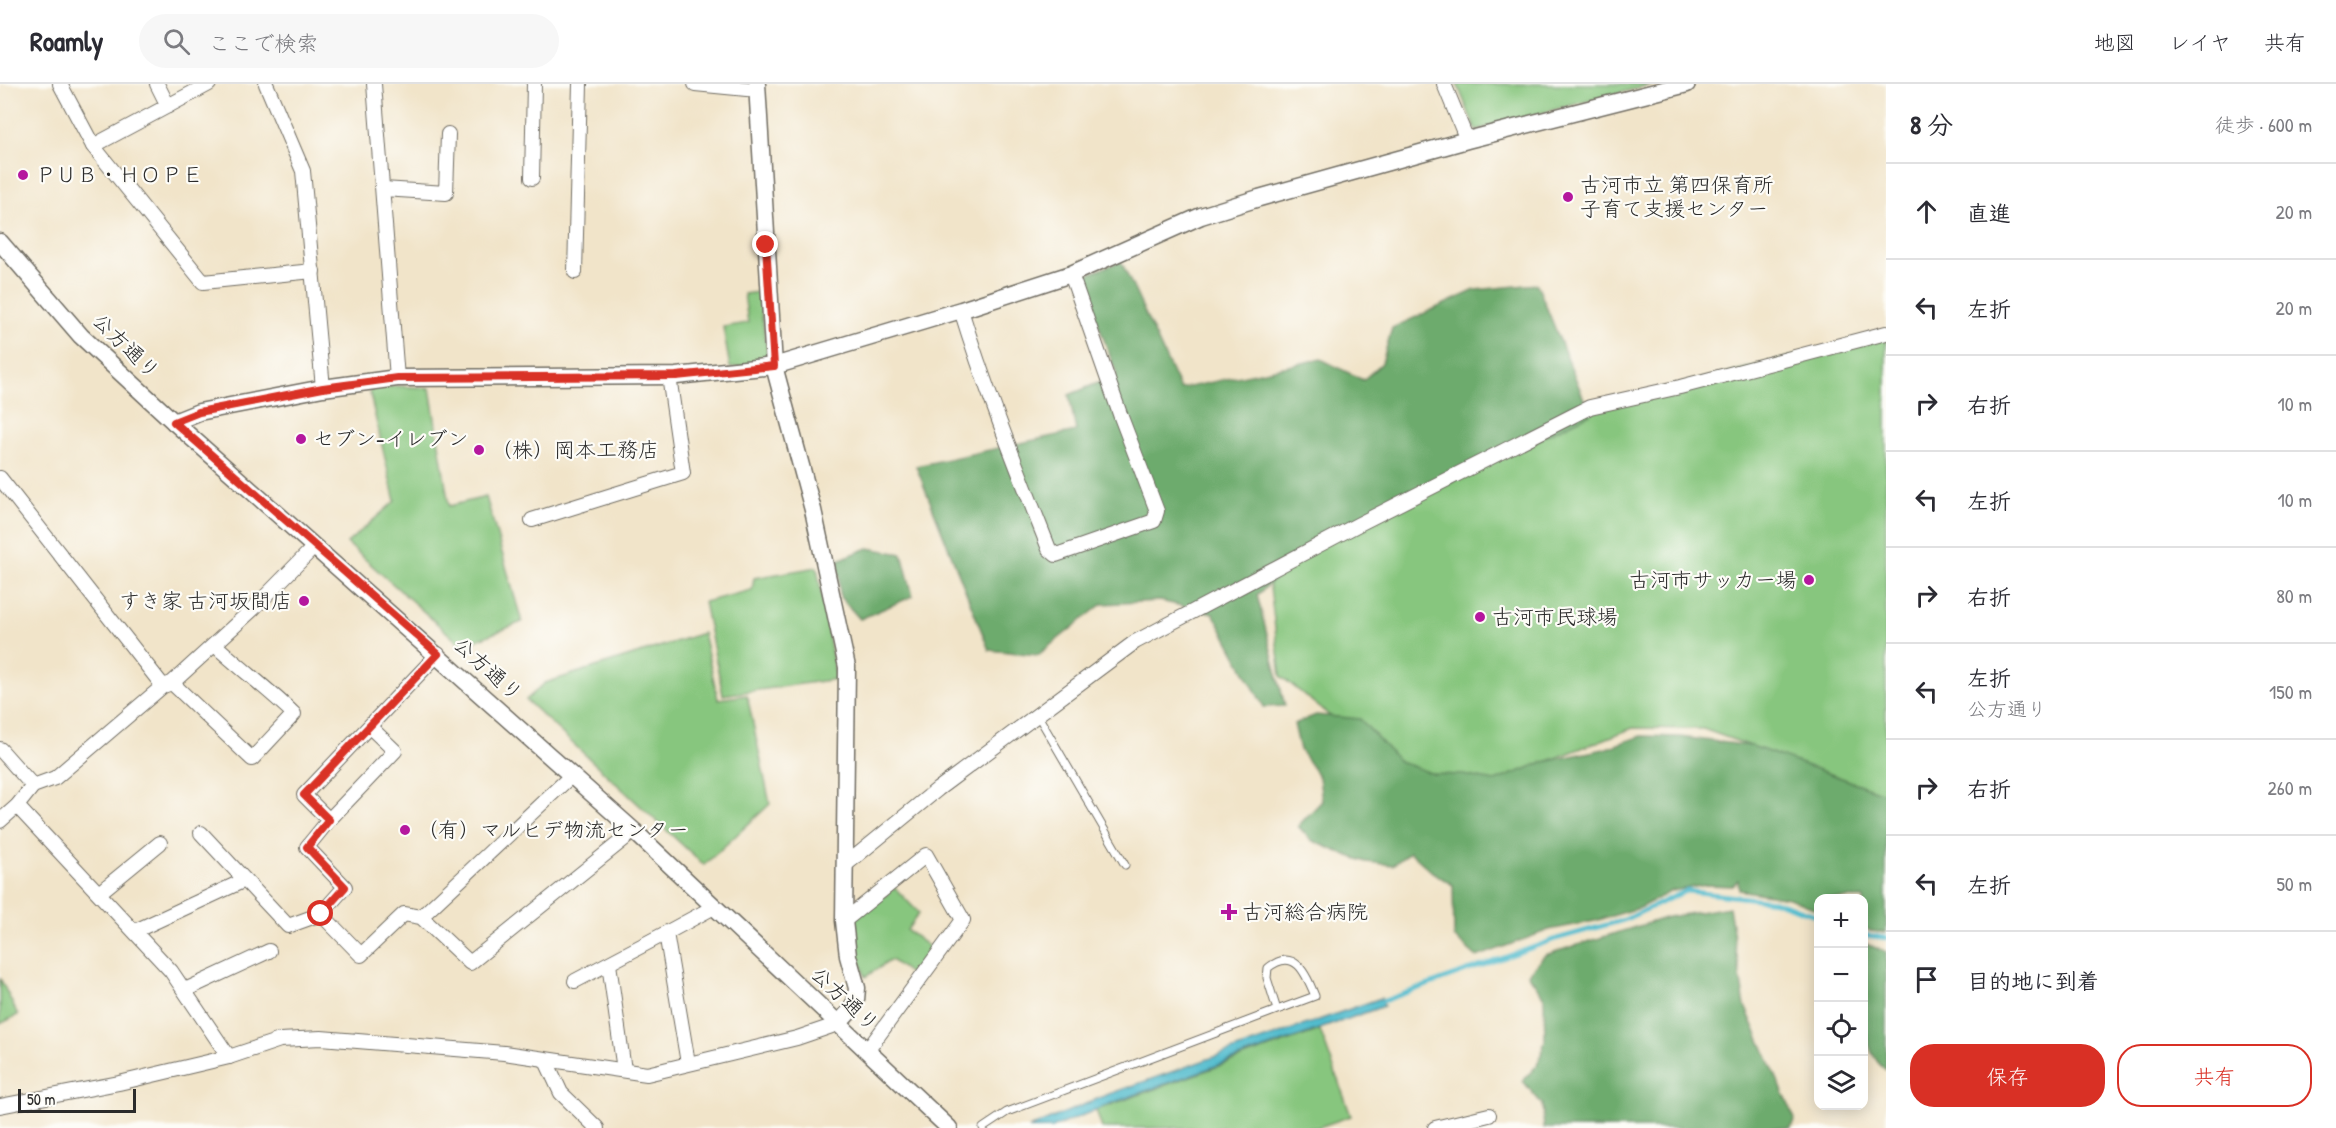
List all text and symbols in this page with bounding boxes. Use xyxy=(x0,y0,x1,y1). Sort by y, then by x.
search box xyxy=(139,14,559,68)
text: Roamly xyxy=(30,22,103,60)
icon: search xyxy=(160,25,193,58)
text: ここで検索 xyxy=(208,28,318,58)
text: 地図 xyxy=(2094,28,2136,57)
text: レイヤ xyxy=(2169,28,2231,57)
text: 共有 xyxy=(2264,28,2306,57)
text: 8 分 xyxy=(1910,107,1953,142)
text: 徒歩 · 600 m xyxy=(2215,111,2312,138)
place label: ＰＵＢ・ＨＯＰＥ xyxy=(35,160,203,189)
marker: ＰＵＢ・ＨＯＰＥ xyxy=(16,168,30,182)
place label: 古河市立 第四保育所 子育て支援センター xyxy=(1580,170,1774,223)
marker: 古河市立 第四保育所 子育て支援センター xyxy=(1561,190,1575,204)
icon: ahead xyxy=(1910,195,1943,228)
text: 直進 xyxy=(1967,198,2011,228)
text: 20 m xyxy=(2275,198,2312,225)
route end xyxy=(752,231,778,257)
icon: left xyxy=(1910,291,1943,324)
text: 左折 xyxy=(1967,294,2011,324)
text: 20 m xyxy=(2275,294,2312,321)
street label: 公方通り xyxy=(86,306,167,385)
icon: right xyxy=(1910,387,1943,420)
text: 右折 xyxy=(1967,390,2011,420)
text: 10 m xyxy=(2278,390,2312,417)
place label: セブン-イレブン xyxy=(313,424,468,453)
marker: セブン-イレブン xyxy=(294,432,308,446)
place label: （株）岡本工務店 xyxy=(491,435,659,464)
marker: （株）岡本工務店 xyxy=(472,443,486,457)
icon: left xyxy=(1910,483,1943,516)
text: 左折 xyxy=(1967,486,2011,516)
text: 10 m xyxy=(2278,486,2312,513)
place label: 古河市サッカー場 xyxy=(1629,565,1797,594)
marker: 古河市サッカー場 xyxy=(1802,573,1816,587)
icon: right xyxy=(1910,579,1943,612)
text: 右折 xyxy=(1967,582,2011,612)
text: 80 m xyxy=(2276,582,2312,609)
place label: すき家 古河坂間店 xyxy=(119,586,292,615)
marker: すき家 古河坂間店 xyxy=(297,594,311,608)
place label: 古河市民球場 xyxy=(1492,602,1618,631)
marker: 古河市民球場 xyxy=(1473,610,1487,624)
street label: 公方通り xyxy=(447,630,529,708)
text: 左折 xyxy=(1967,663,2011,693)
icon: left xyxy=(1910,675,1943,708)
text: 150 m xyxy=(2269,678,2312,705)
text: 公方通り xyxy=(1967,695,2047,722)
icon: right xyxy=(1910,771,1943,804)
text: 右折 xyxy=(1967,774,2011,804)
text: 260 m xyxy=(2268,774,2312,801)
place label: （有）マルヒデ物流センター xyxy=(417,815,689,844)
marker: （有）マルヒデ物流センター xyxy=(398,823,412,837)
icon: left xyxy=(1910,867,1943,900)
text: 左折 xyxy=(1967,870,2011,900)
text: 50 m xyxy=(2276,870,2312,897)
map controls xyxy=(1814,894,1868,1110)
button: + xyxy=(1814,894,1868,948)
place label: 古河総合病院 xyxy=(1242,897,1368,926)
route start xyxy=(307,900,333,926)
marker: 古河総合病院 xyxy=(1220,903,1238,921)
button: − xyxy=(1814,948,1868,1002)
street label: 公方通り xyxy=(805,959,886,1038)
icon: arrive xyxy=(1910,963,1943,996)
text: 目的地に到着 xyxy=(1967,966,2099,996)
button: locate xyxy=(1814,1002,1868,1056)
button: 保存 xyxy=(1910,1044,2105,1107)
button: 共有 xyxy=(2117,1044,2312,1107)
button: layers xyxy=(1814,1056,1868,1110)
scale bar xyxy=(18,1086,136,1114)
text: 50 m xyxy=(27,1088,56,1110)

